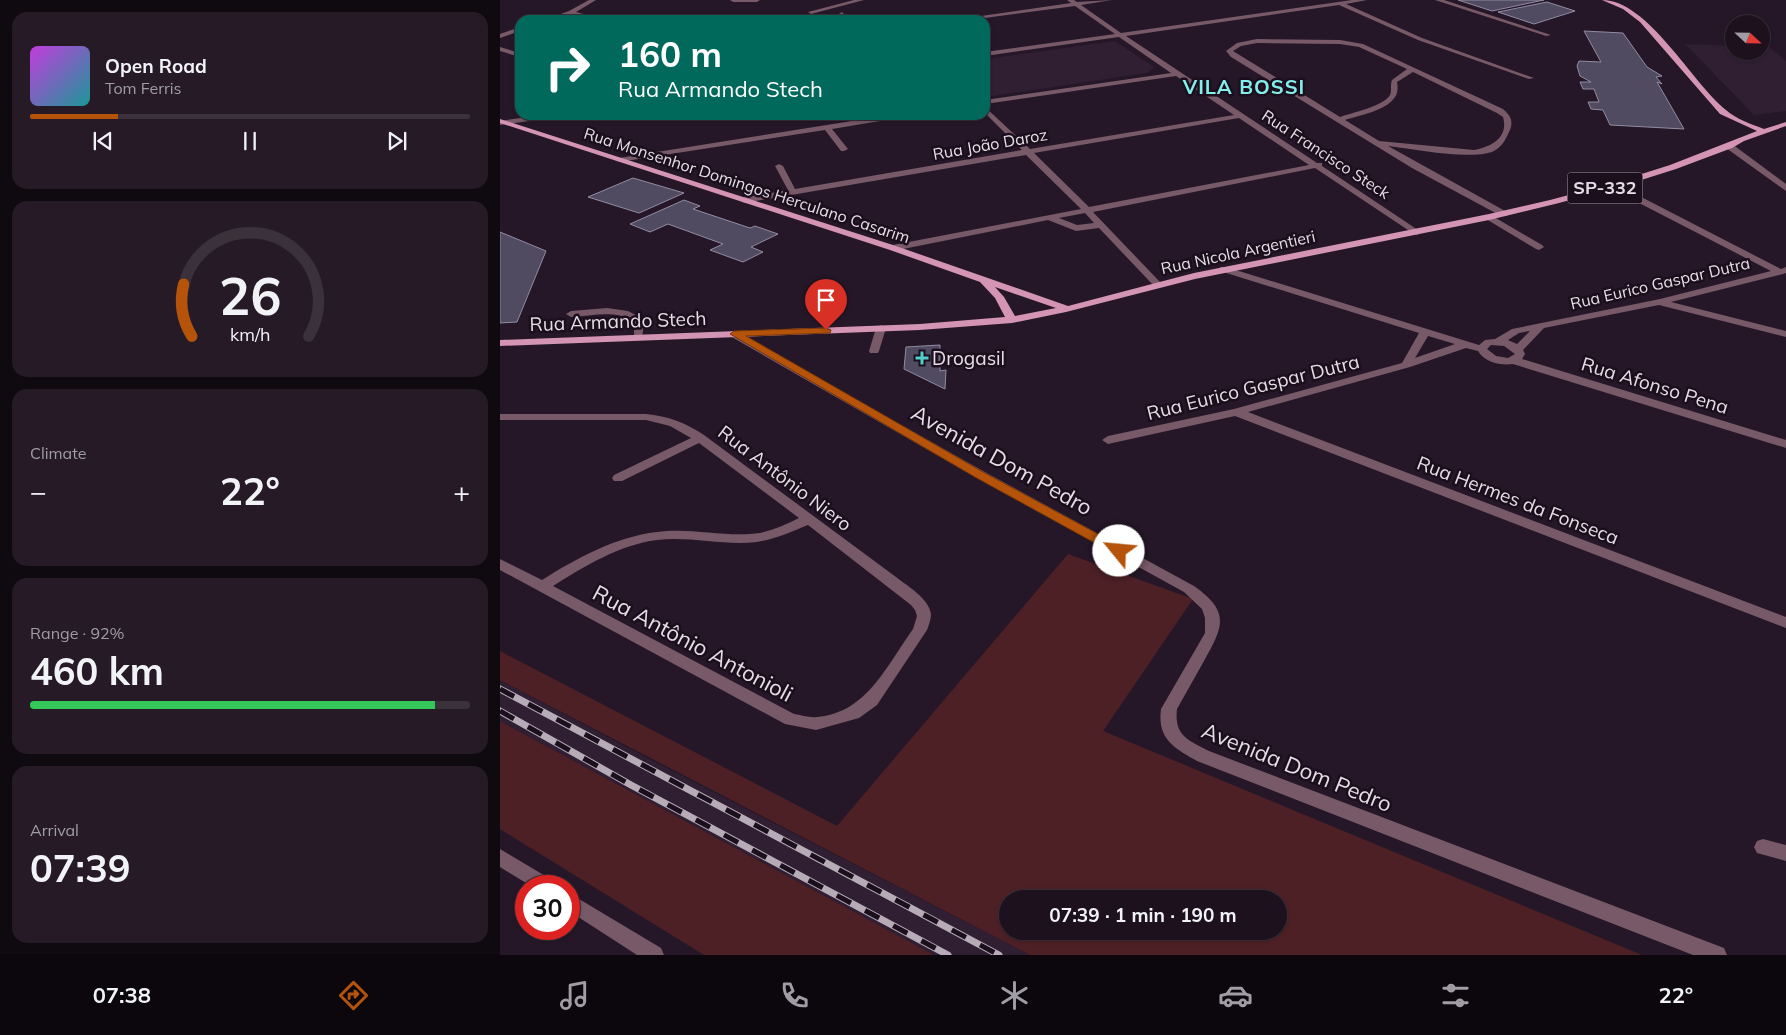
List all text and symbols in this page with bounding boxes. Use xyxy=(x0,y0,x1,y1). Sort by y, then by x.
north arrow xyxy=(1725,15,1770,60)
map controls xyxy=(1725,15,1770,60)
text: 160 m xyxy=(618,32,722,76)
icon: right xyxy=(535,35,600,100)
text: Open Road xyxy=(105,54,207,78)
district label: VILA BOSSI xyxy=(1182,74,1305,99)
text: Rua Armando Stech xyxy=(618,75,823,103)
text: Tom Ferris xyxy=(105,78,182,98)
street label: Rua Francisco Steck xyxy=(1258,105,1394,203)
street label: Rua Monsenhor Domingos Herculano Casarim xyxy=(582,123,912,247)
street label: Rua João Daroz xyxy=(931,124,1049,164)
icon: previous xyxy=(89,127,117,155)
icon: pause xyxy=(236,127,264,155)
icon: next xyxy=(383,127,411,155)
road number: SP-332 xyxy=(1568,172,1642,204)
street label: Rua Nicola Argentieri xyxy=(1159,226,1317,278)
street label: Rua Eurico Gaspar Dutra xyxy=(1568,253,1752,313)
text: 26 xyxy=(219,263,281,328)
pin xyxy=(805,279,847,330)
icon: arrive xyxy=(812,286,840,314)
street label: Rua Armando Stech xyxy=(529,306,707,336)
text: km/h xyxy=(230,323,270,345)
place label: Drogasil xyxy=(932,346,1005,370)
street label: Rua Eurico Gaspar Dutra xyxy=(1144,349,1362,425)
street label: Rua Afonso Pena xyxy=(1579,351,1731,419)
marker: Drogasil xyxy=(916,352,928,364)
street label: Avenida Dom Pedro xyxy=(907,399,1097,521)
street label: Rua Antônio Niero xyxy=(713,420,857,536)
text: Climate xyxy=(30,443,86,463)
street label: Rua Hermes da Fonseca xyxy=(1414,450,1622,550)
text: 22° xyxy=(220,467,280,515)
text: − xyxy=(30,474,47,509)
text: + xyxy=(453,474,470,509)
position arrow xyxy=(1092,524,1144,576)
street label: Rua Antônio Antonioli xyxy=(588,578,798,708)
text: Range · 92% xyxy=(30,623,125,643)
text: 460 km xyxy=(30,647,164,695)
street label: Avenida Dom Pedro xyxy=(1198,716,1396,818)
text: Arrival xyxy=(30,820,79,840)
text: 07:39 xyxy=(30,844,131,892)
speed limit sign: 30 xyxy=(515,875,580,940)
text: 07:39 · 1 min · 190 m xyxy=(1049,903,1237,927)
icon: directions xyxy=(336,978,371,1013)
icon: music xyxy=(557,978,592,1013)
icon: phone xyxy=(777,978,812,1013)
icon: climate xyxy=(997,978,1032,1013)
icon: car xyxy=(1218,978,1253,1013)
icon: filters xyxy=(1438,978,1473,1013)
text: 07:38 xyxy=(93,981,151,1009)
text: 22° xyxy=(1658,981,1693,1009)

